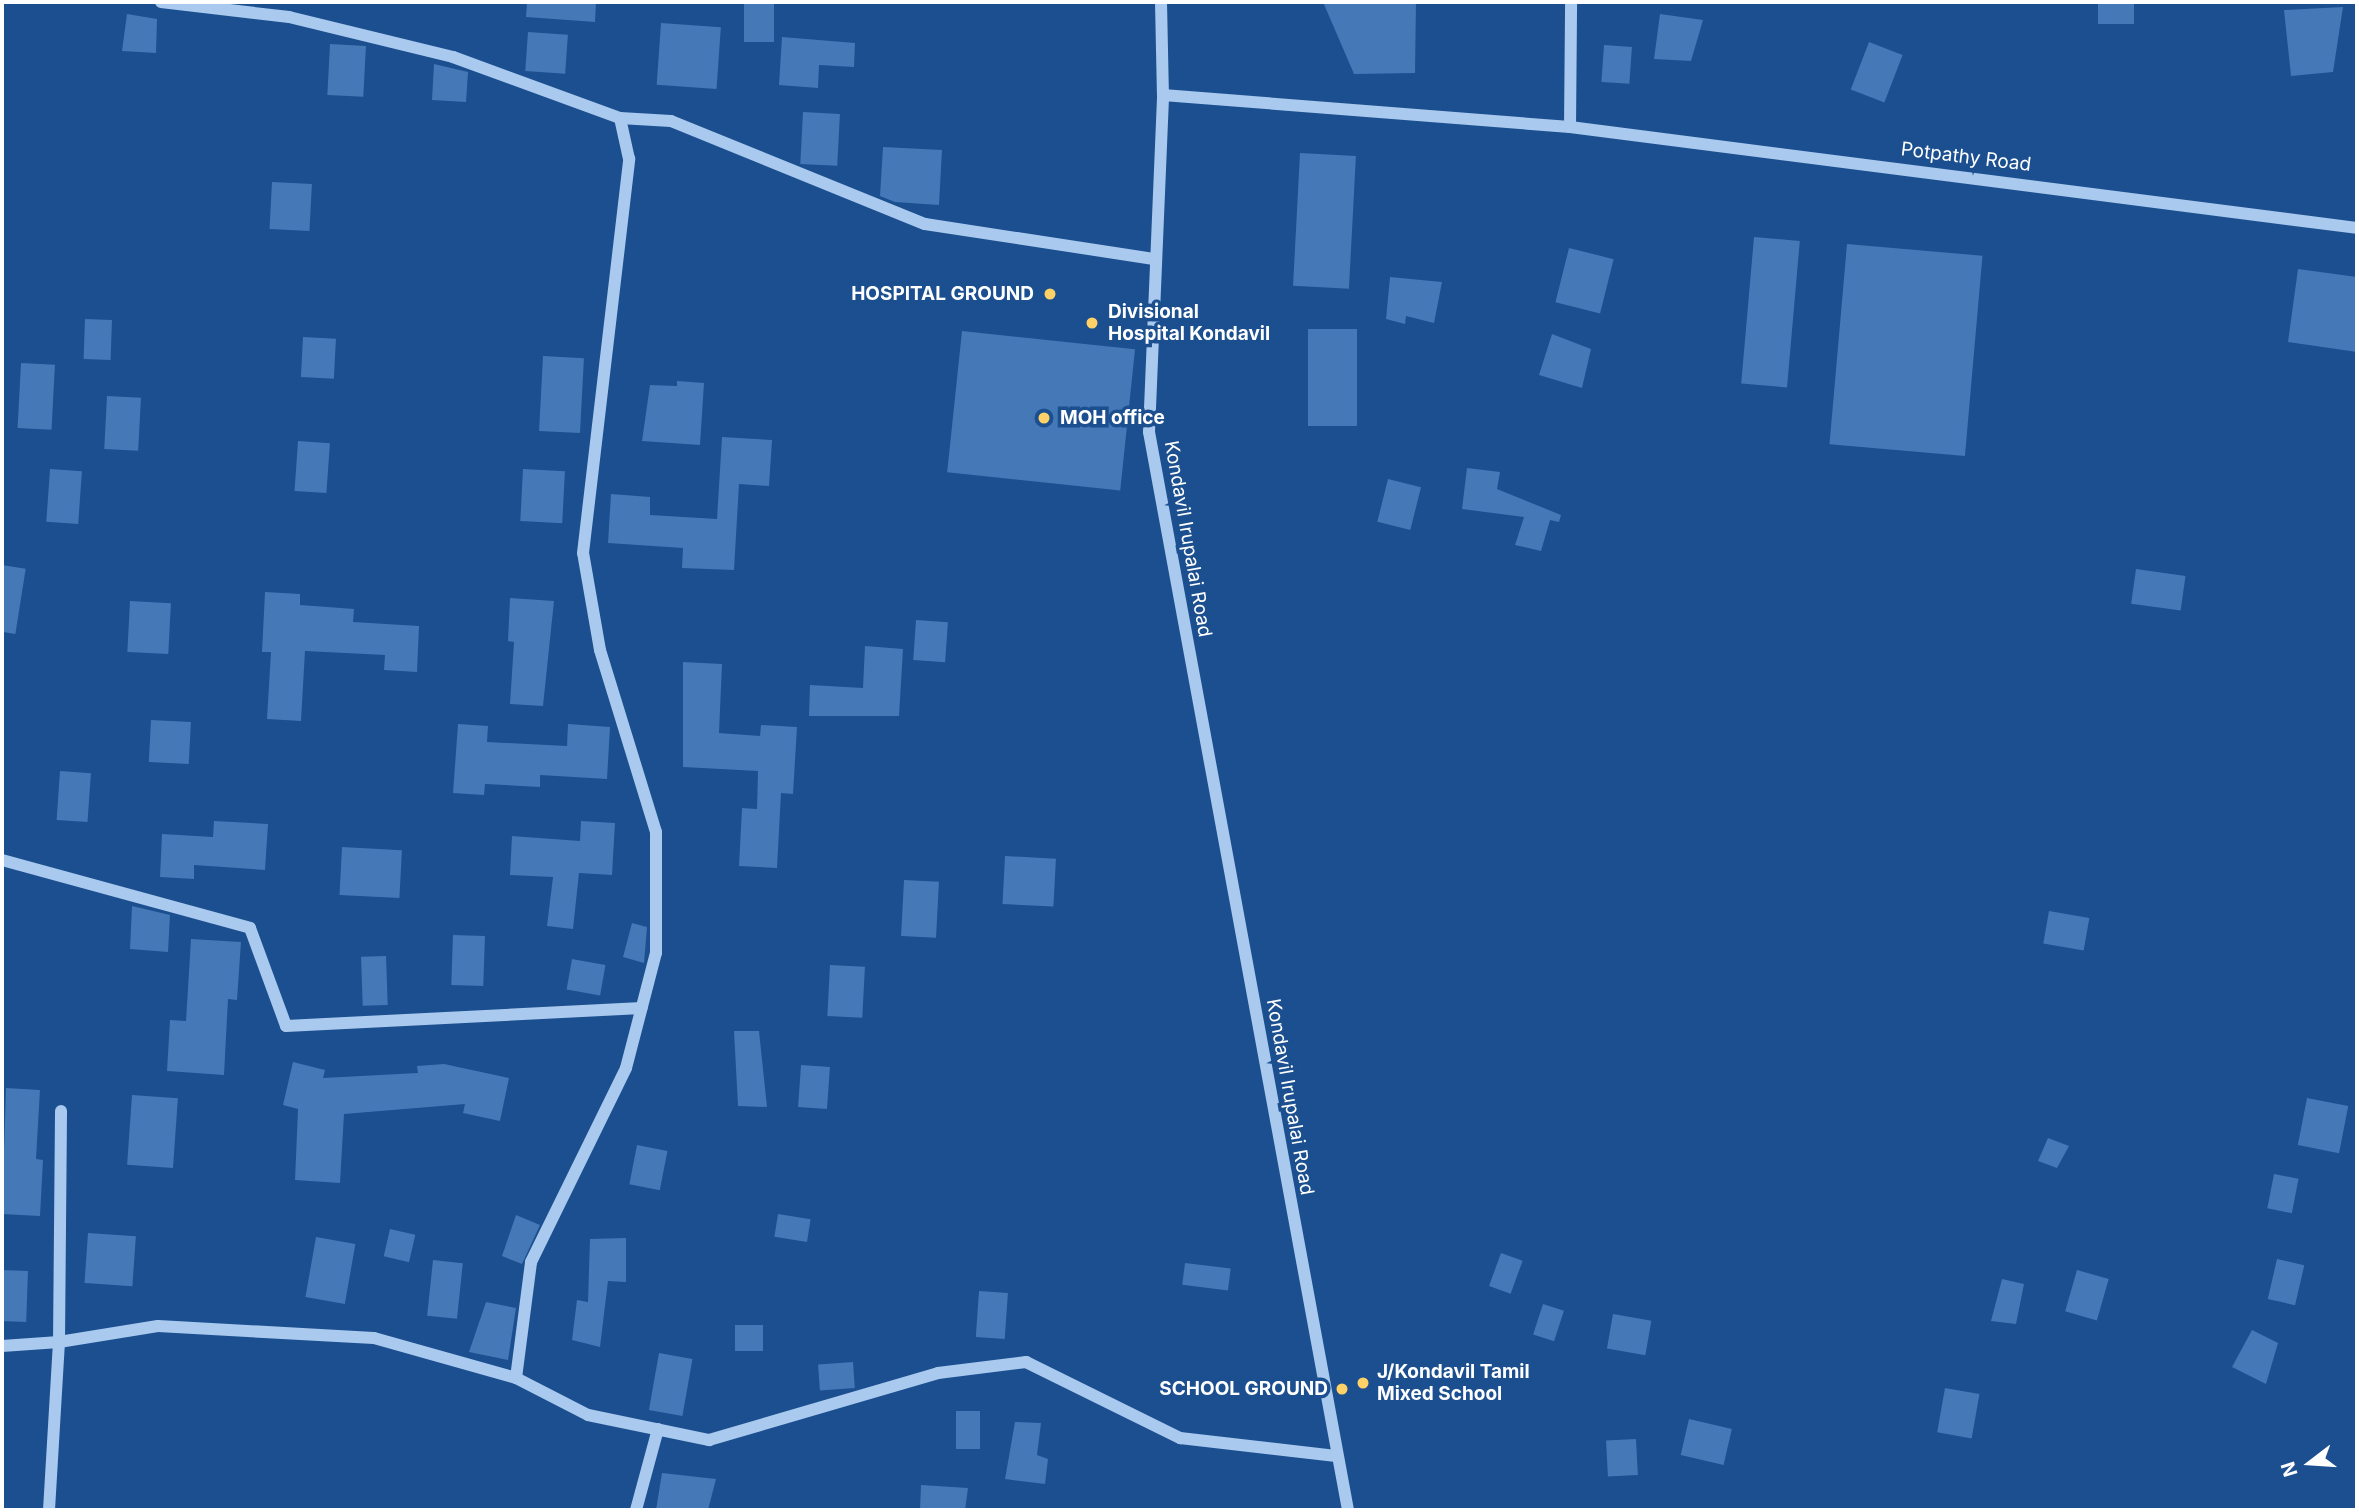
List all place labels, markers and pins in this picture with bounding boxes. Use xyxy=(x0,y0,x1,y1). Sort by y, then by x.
place label: HOSPITAL GROUND xyxy=(851,283,1034,305)
marker: HOSPITAL GROUND xyxy=(1040,284,1060,304)
place label: Divisional Hospital Kondavil xyxy=(1108,301,1270,345)
marker: Divisional Hospital Kondavil xyxy=(1082,313,1102,333)
place label: MOH office xyxy=(1060,407,1165,429)
marker: MOH office xyxy=(1034,408,1054,428)
place label: J/Kondavil Tamil Mixed School xyxy=(1377,1361,1530,1405)
marker: J/Kondavil Tamil Mixed School xyxy=(1355,1375,1371,1391)
place label: SCHOOL GROUND xyxy=(1159,1378,1328,1400)
marker: SCHOOL GROUND xyxy=(1334,1381,1350,1397)

